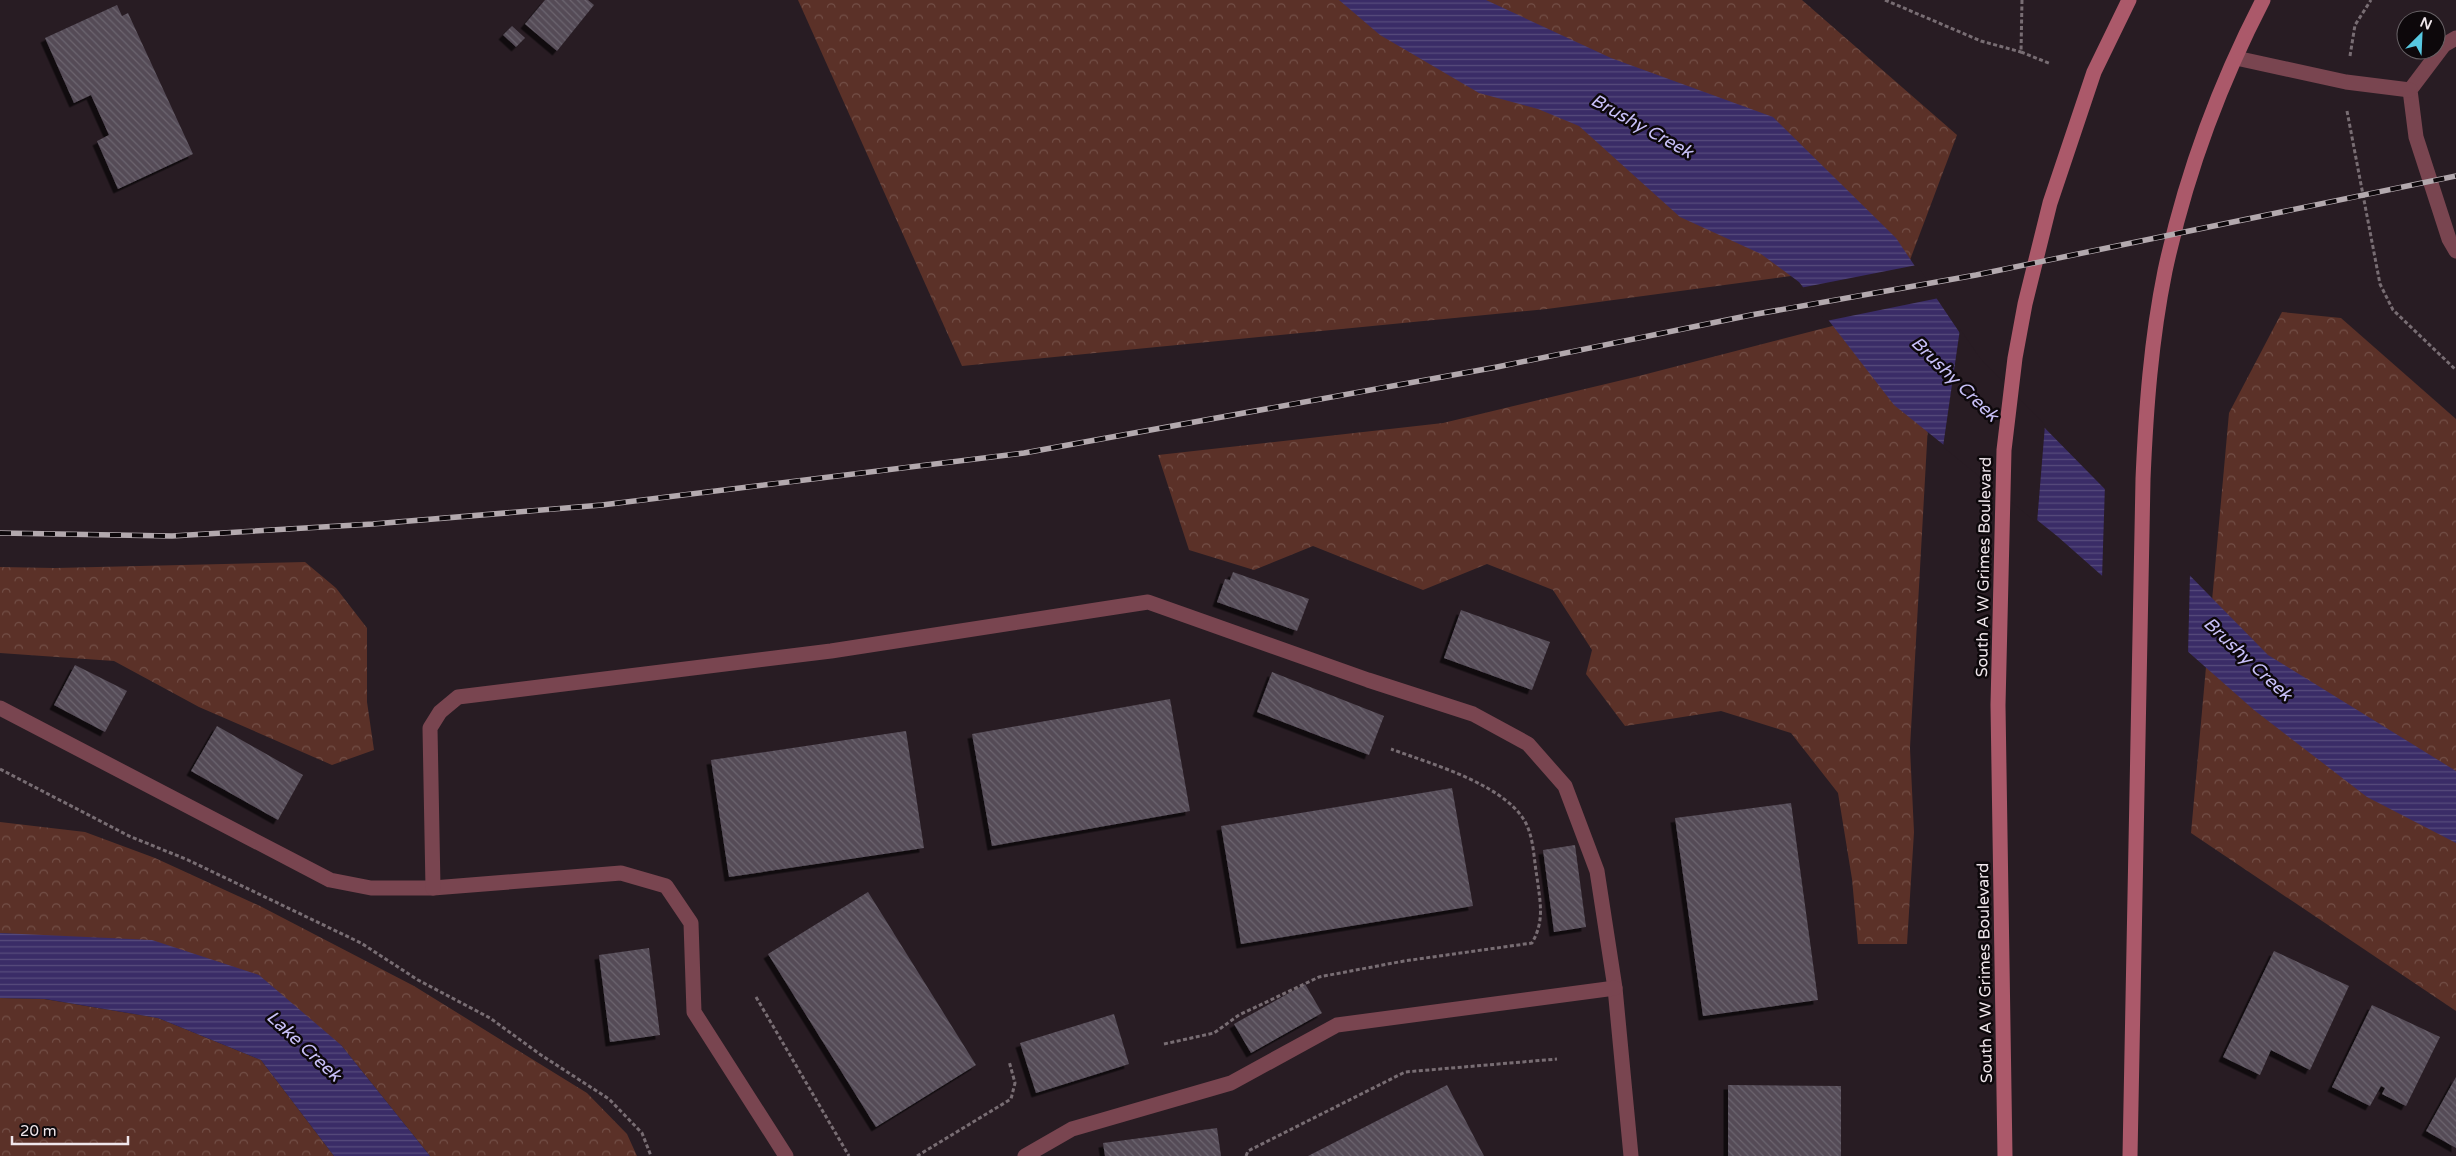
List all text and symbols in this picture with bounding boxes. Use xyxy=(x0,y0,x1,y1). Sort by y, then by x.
north arrow xyxy=(2396,10,2446,60)
text: N xyxy=(2417,14,2435,34)
water label: Brushy Creek xyxy=(1587,89,1698,164)
water label: Brushy Creek xyxy=(1907,332,2004,427)
street label: South A W Grimes Boulevard xyxy=(1972,457,1996,677)
water label: Brushy Creek xyxy=(2199,612,2298,706)
street label: South A W Grimes Boulevard xyxy=(1973,863,1997,1083)
water label: Lake Creek xyxy=(262,1006,347,1087)
scale bar xyxy=(12,1114,129,1146)
text: 20 m xyxy=(20,1122,57,1140)

